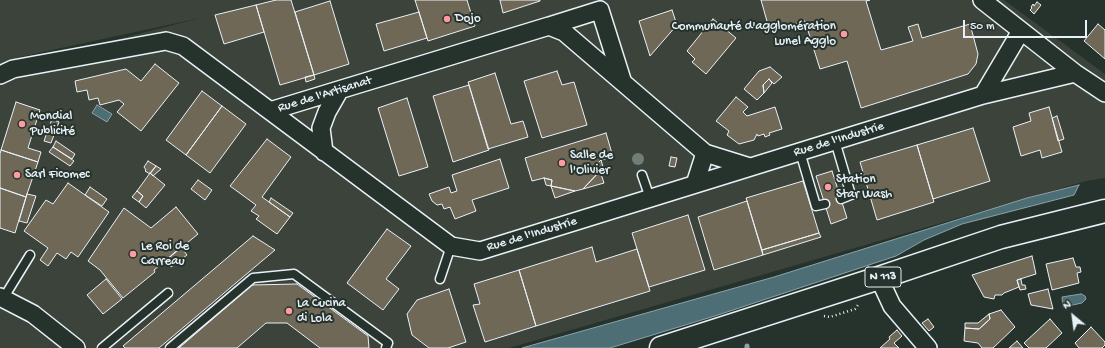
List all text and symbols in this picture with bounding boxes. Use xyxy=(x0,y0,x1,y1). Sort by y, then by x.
place label: Dojo xyxy=(455,11,481,27)
scale bar xyxy=(965,12,1089,38)
marker: Dojo xyxy=(442,14,452,24)
place label: Communauté d'agglomération Lunel Agglo xyxy=(672,19,836,50)
text: 50 m xyxy=(970,20,995,34)
marker: Communauté d'agglomération Lunel Agglo xyxy=(839,29,849,39)
street label: Rue de l'Artisanat xyxy=(276,73,374,117)
place label: Mondial Publicité xyxy=(30,109,75,140)
marker: Mondial Publicité xyxy=(17,119,27,129)
street label: Rue de l'Industrie xyxy=(792,119,886,161)
place label: Salle de l'Olivier xyxy=(570,148,613,179)
marker: Salle de l'Olivier xyxy=(557,158,567,168)
place label: Sarl Ficomec xyxy=(25,167,90,183)
marker: Sarl Ficomec xyxy=(12,170,22,180)
place label: Station Star Wash xyxy=(836,172,892,203)
marker: Station Star Wash xyxy=(823,182,833,192)
street label: Rue de l'Industrie xyxy=(485,214,579,256)
place label: Le Roi de Carreau xyxy=(141,239,189,270)
marker: Le Roi de Carreau xyxy=(128,249,138,259)
road number: N 113 xyxy=(865,267,901,287)
place label: La Cucina di Lola xyxy=(297,296,346,327)
north arrow xyxy=(1053,296,1093,336)
text: N xyxy=(1061,299,1073,312)
marker: La Cucina di Lola xyxy=(284,306,294,316)

